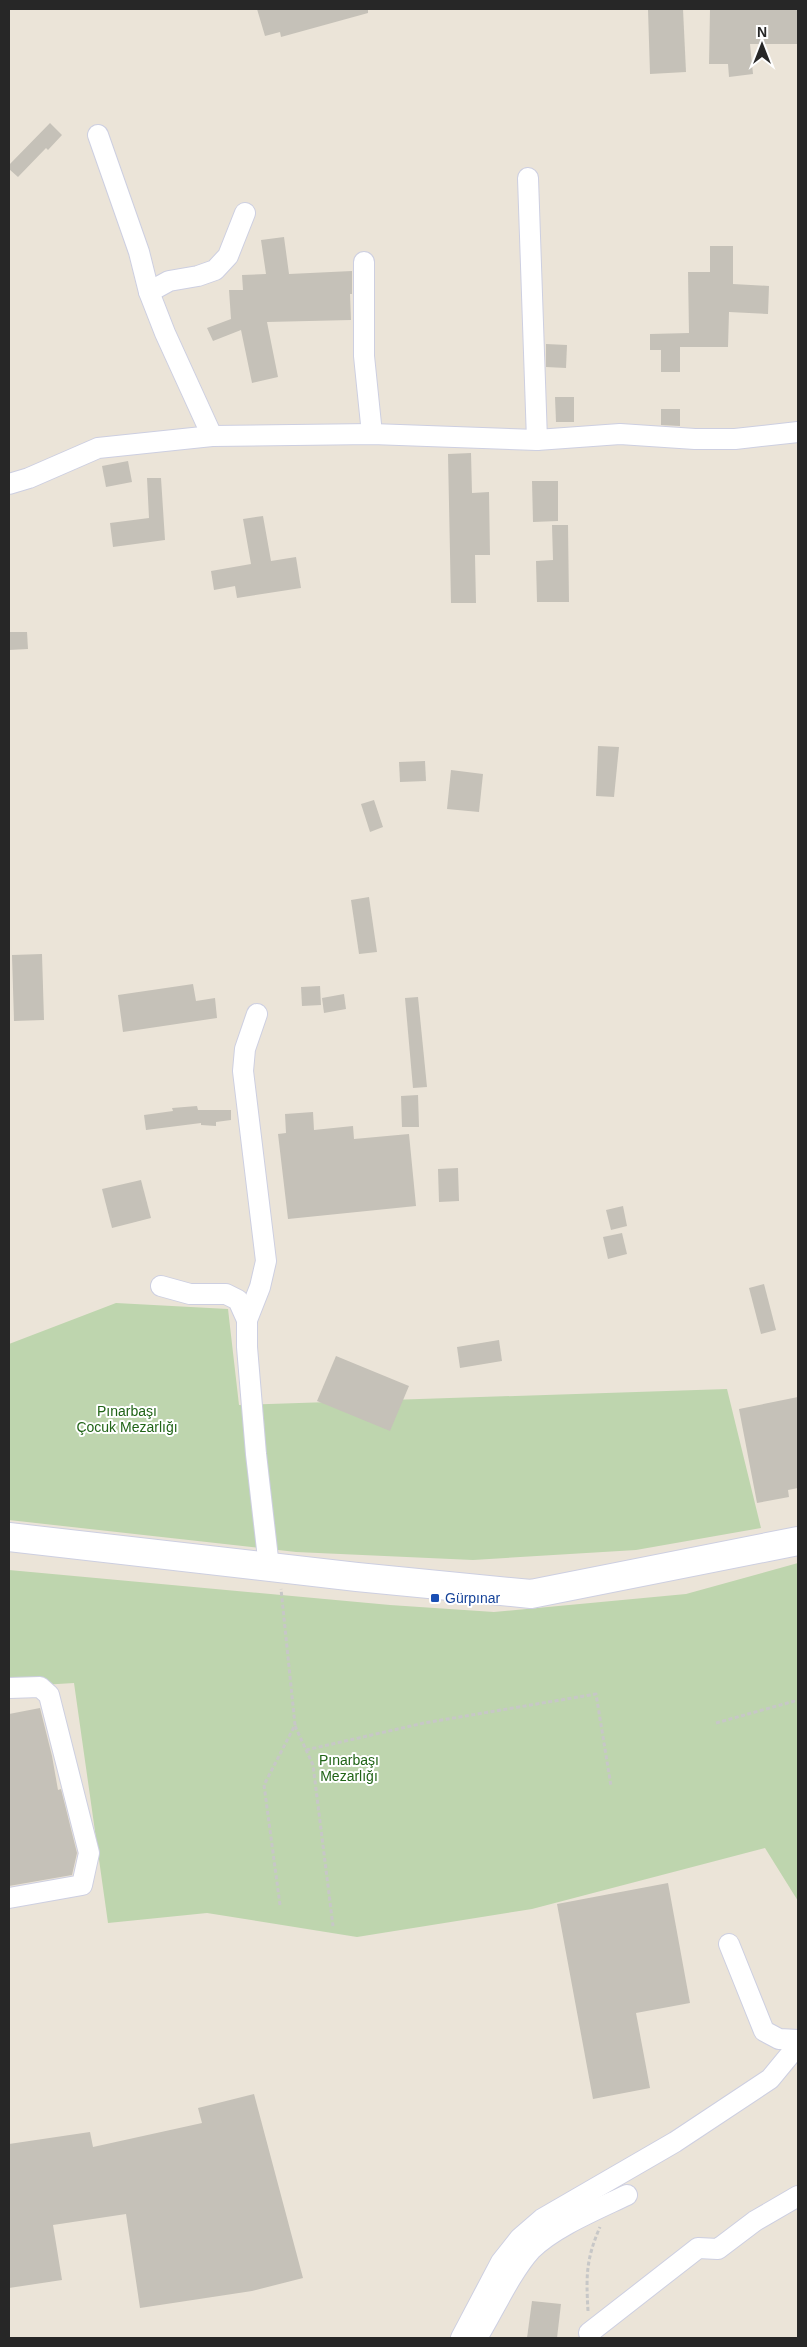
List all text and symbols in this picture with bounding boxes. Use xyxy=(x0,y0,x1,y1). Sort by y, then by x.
north arrow xyxy=(737,20,787,70)
text: N xyxy=(757,24,767,40)
park label: Pınarbaşı Çocuk Mezarlığı xyxy=(76,1403,178,1435)
place label: Gürpınar xyxy=(445,1590,501,1606)
marker: Gürpınar xyxy=(429,1592,441,1604)
park label: Pınarbaşı Mezarlığı xyxy=(319,1752,379,1784)

